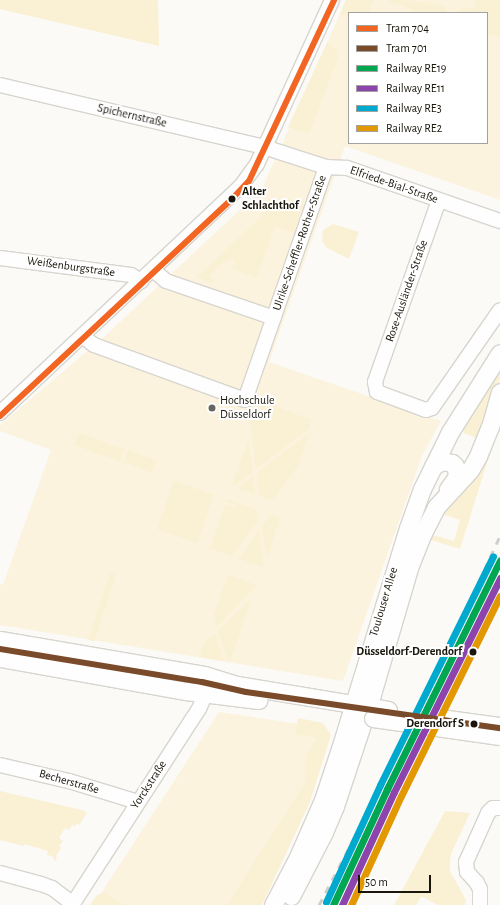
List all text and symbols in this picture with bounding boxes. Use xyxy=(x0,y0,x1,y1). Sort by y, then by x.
legend xyxy=(348,12,488,144)
text: Tram 704 xyxy=(386,22,429,34)
text: Tram 701 xyxy=(386,42,427,54)
text: Railway RE19 xyxy=(386,62,446,74)
text: Railway RE11 xyxy=(386,82,445,94)
street label: Spichernstraße xyxy=(96,101,168,131)
text: Railway RE3 xyxy=(386,102,442,114)
text: Railway RE2 xyxy=(386,122,442,134)
street label: Elfriede-Bial-Straße xyxy=(348,163,440,207)
street label: Ulrike-Scheffler-Rother-Straße xyxy=(270,173,330,313)
place label: Alter Schlachthof xyxy=(242,185,299,213)
marker: Alter Schlachthof xyxy=(225,192,239,206)
street label: Rose-Ausländer-Straße xyxy=(383,238,431,344)
street label: Weißenburgstraße xyxy=(26,254,116,280)
place label: Hochschule Düsseldorf xyxy=(220,394,275,422)
marker: Hochschule Düsseldorf xyxy=(207,403,217,413)
street label: Toulouser Allee xyxy=(367,566,401,638)
place label: Düsseldorf-Derendorf xyxy=(356,645,462,659)
marker: Düsseldorf-Derendorf xyxy=(466,645,480,659)
place label: Derendorf S xyxy=(406,717,464,731)
marker: Derendorf S xyxy=(467,717,481,731)
street label: Yorckstraße xyxy=(128,758,170,812)
street label: Becherstraße xyxy=(37,767,101,797)
scale bar xyxy=(360,867,433,893)
text: 50 m xyxy=(365,876,388,888)

